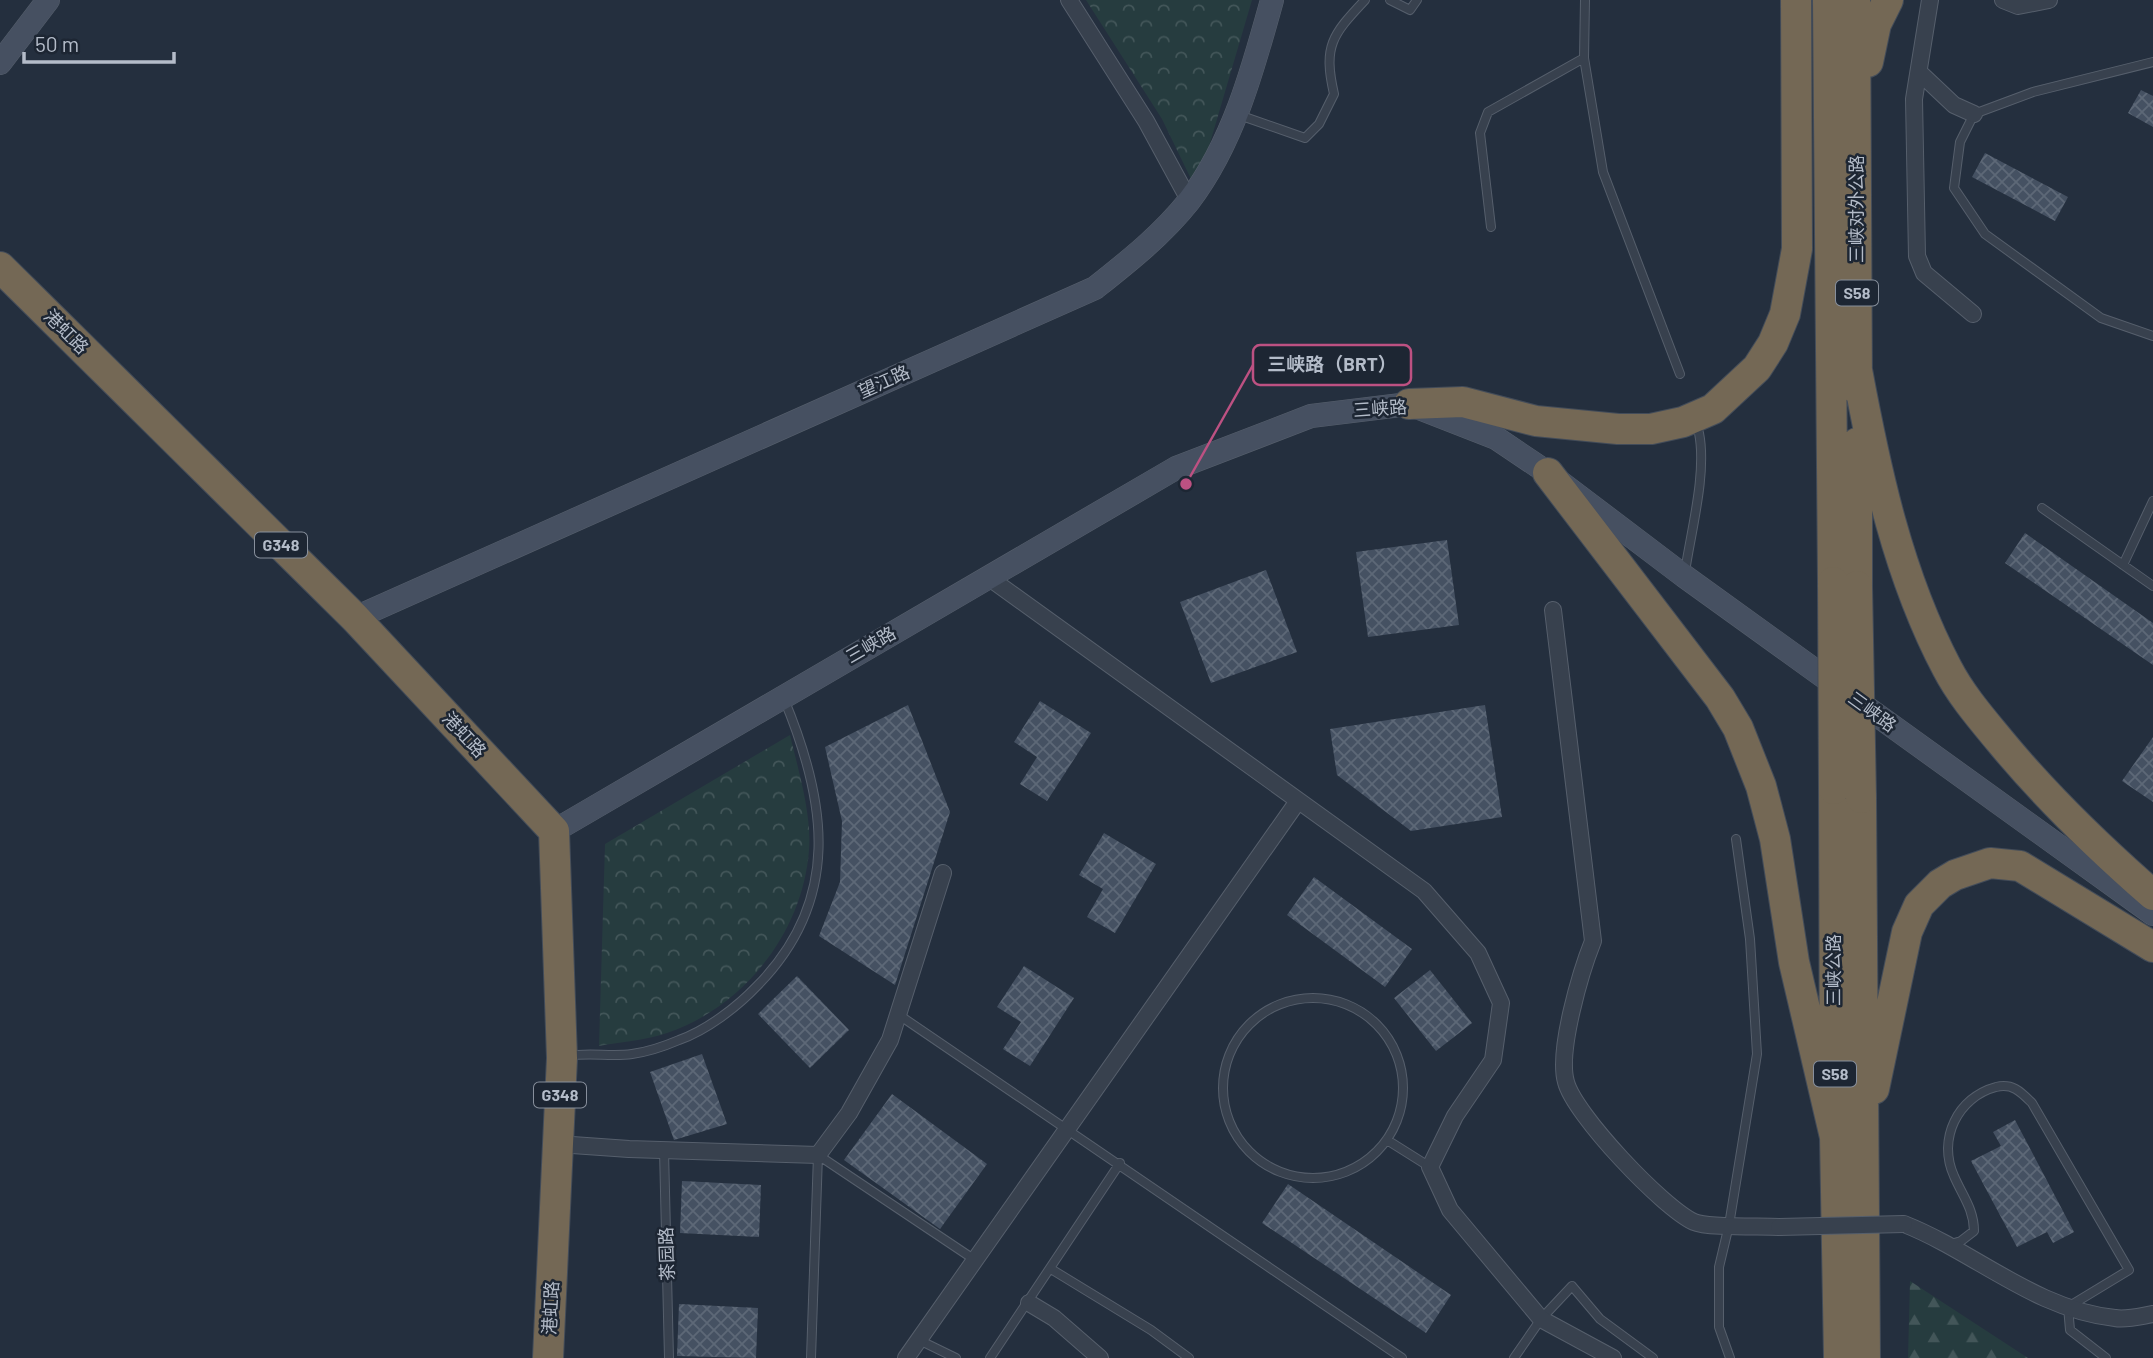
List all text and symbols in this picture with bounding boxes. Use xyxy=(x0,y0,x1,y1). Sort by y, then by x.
scale bar xyxy=(24,21,175,65)
text: 50 m xyxy=(35,31,79,56)
street label: 三峡对外公路 xyxy=(1845,155,1867,263)
road number: S58 xyxy=(1836,280,1878,306)
street label: 港虹路 xyxy=(40,304,94,358)
callout: 三峡路（BRT） xyxy=(1253,345,1411,385)
text: 三峡路（BRT） xyxy=(1267,352,1397,375)
street label: 望江路 xyxy=(854,360,913,402)
street label: 三峡路 xyxy=(1352,395,1408,421)
road number: G348 xyxy=(255,532,307,558)
street label: 三峡路 xyxy=(842,621,899,667)
street label: 三峡路 xyxy=(1844,686,1901,736)
street label: 港虹路 xyxy=(438,707,491,762)
street label: 三峡公路 xyxy=(1822,934,1844,1006)
road number: S58 xyxy=(1814,1062,1856,1086)
road number: G348 xyxy=(534,1082,586,1107)
street label: 茶园路 xyxy=(654,1227,678,1281)
street label: 港虹路 xyxy=(538,1280,562,1335)

